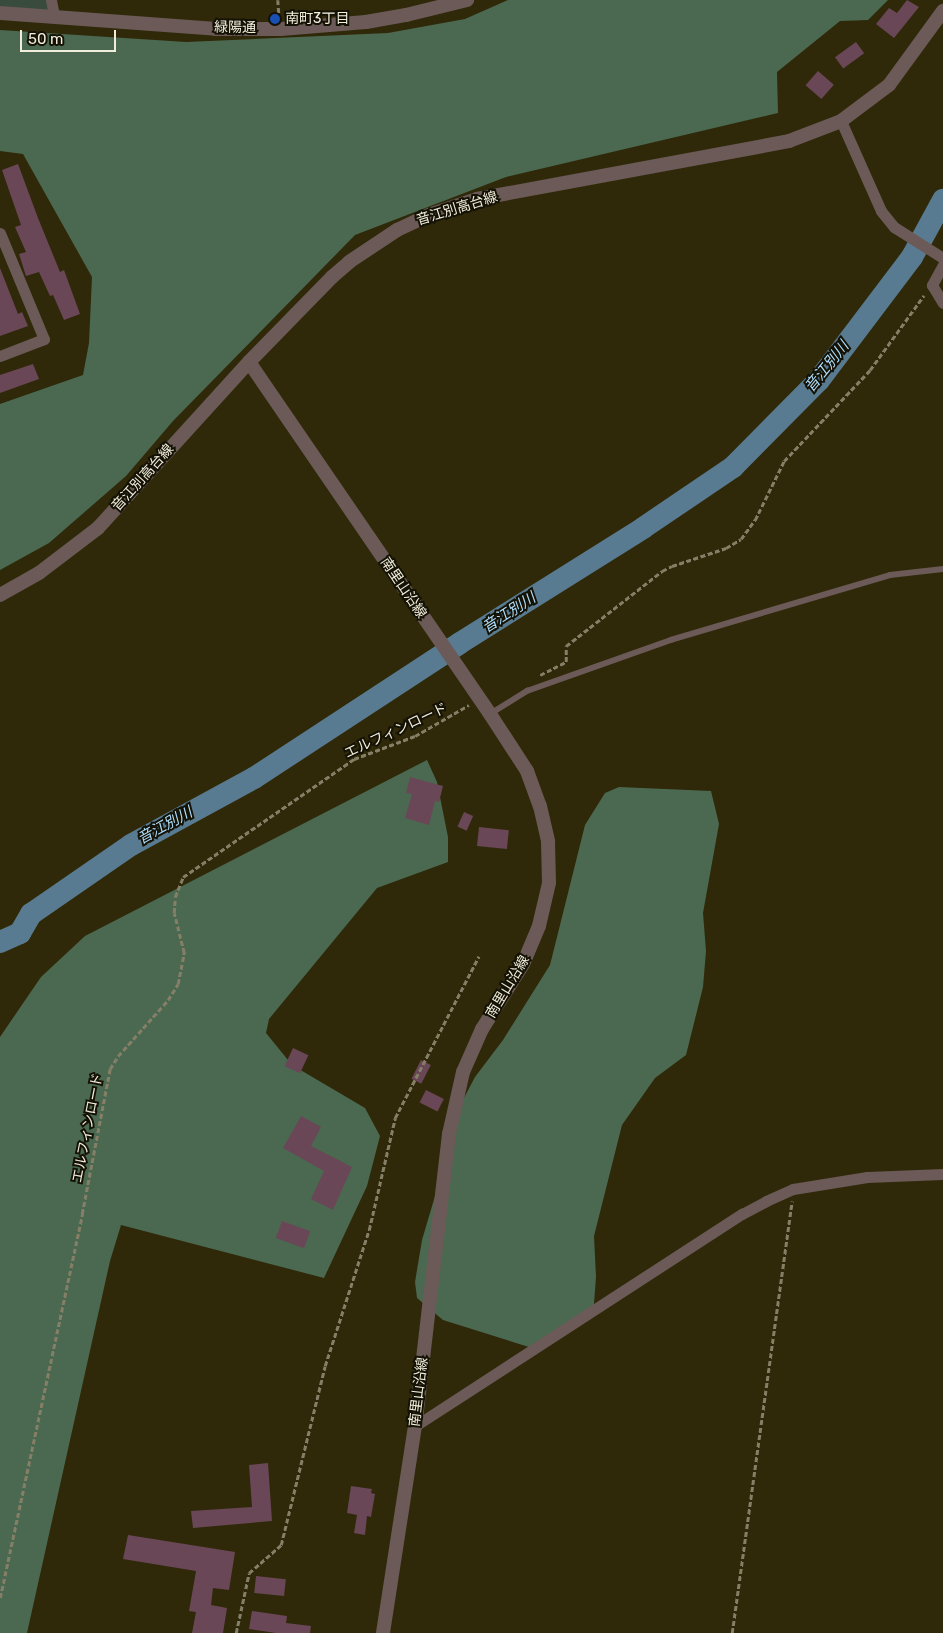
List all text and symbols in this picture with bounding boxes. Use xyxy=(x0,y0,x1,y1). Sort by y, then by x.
place label: 南町3丁目 xyxy=(285,11,349,27)
marker: 南町3丁目 xyxy=(269,13,281,25)
street label: 緑陽通 xyxy=(214,19,256,37)
scale bar xyxy=(22,20,119,52)
text: 50 m xyxy=(28,30,63,48)
street label: 音江別高台線 xyxy=(414,189,500,229)
water label: 音江別川 xyxy=(801,338,853,396)
street label: 音江別高台線 xyxy=(109,441,177,515)
street label: 南里山沿線 xyxy=(376,554,430,622)
water label: 音江別川 xyxy=(479,589,539,637)
street label: エルフィンロード xyxy=(342,700,450,762)
water label: 音江別川 xyxy=(134,804,196,848)
street label: 南里山沿線 xyxy=(483,953,533,1021)
street label: エルフィンロード xyxy=(69,1071,107,1185)
street label: 南里山沿線 xyxy=(406,1356,432,1428)

